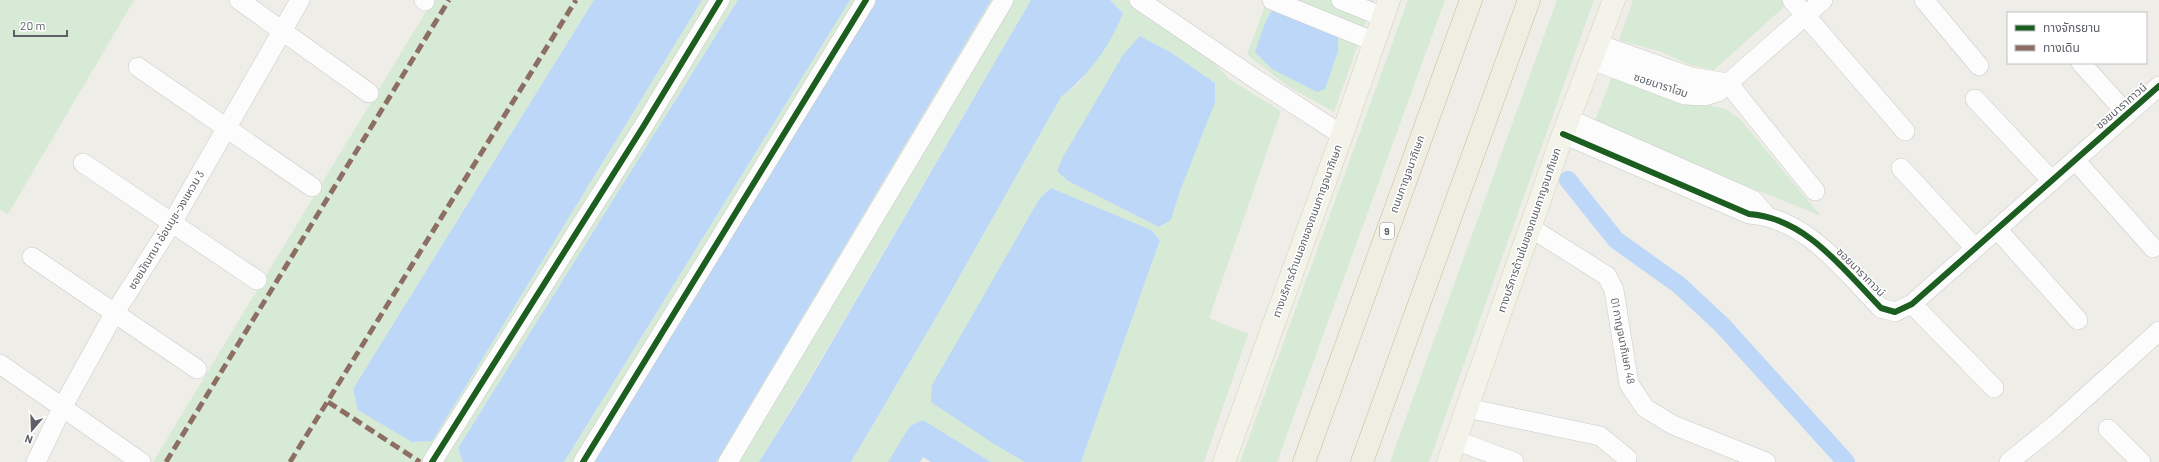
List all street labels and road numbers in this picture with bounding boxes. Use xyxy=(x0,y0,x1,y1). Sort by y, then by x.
street label: ซอยนาราโฮม xyxy=(1632,70,1690,99)
street label: ซอยนาราทาวน์ xyxy=(2093,80,2149,131)
street label: ถนนกาญจนาภิเษก xyxy=(1386,133,1427,214)
street label: ทางบริการด้านนอกของถนนกาญจนาภิเษก xyxy=(1269,143,1344,319)
street label: ทางบริการด้านในของถนนกาญจนาภิเษก xyxy=(1494,146,1563,314)
street label: ซอยมัณฑนา อ่อนนุช-วงแหวน 3 xyxy=(125,168,207,292)
road number: 9 xyxy=(1380,223,1394,239)
street label: ซอยนาราทาวน์ xyxy=(1834,245,1888,299)
street label: 01 กาญจนาภิเษก 48 xyxy=(1609,297,1638,385)

